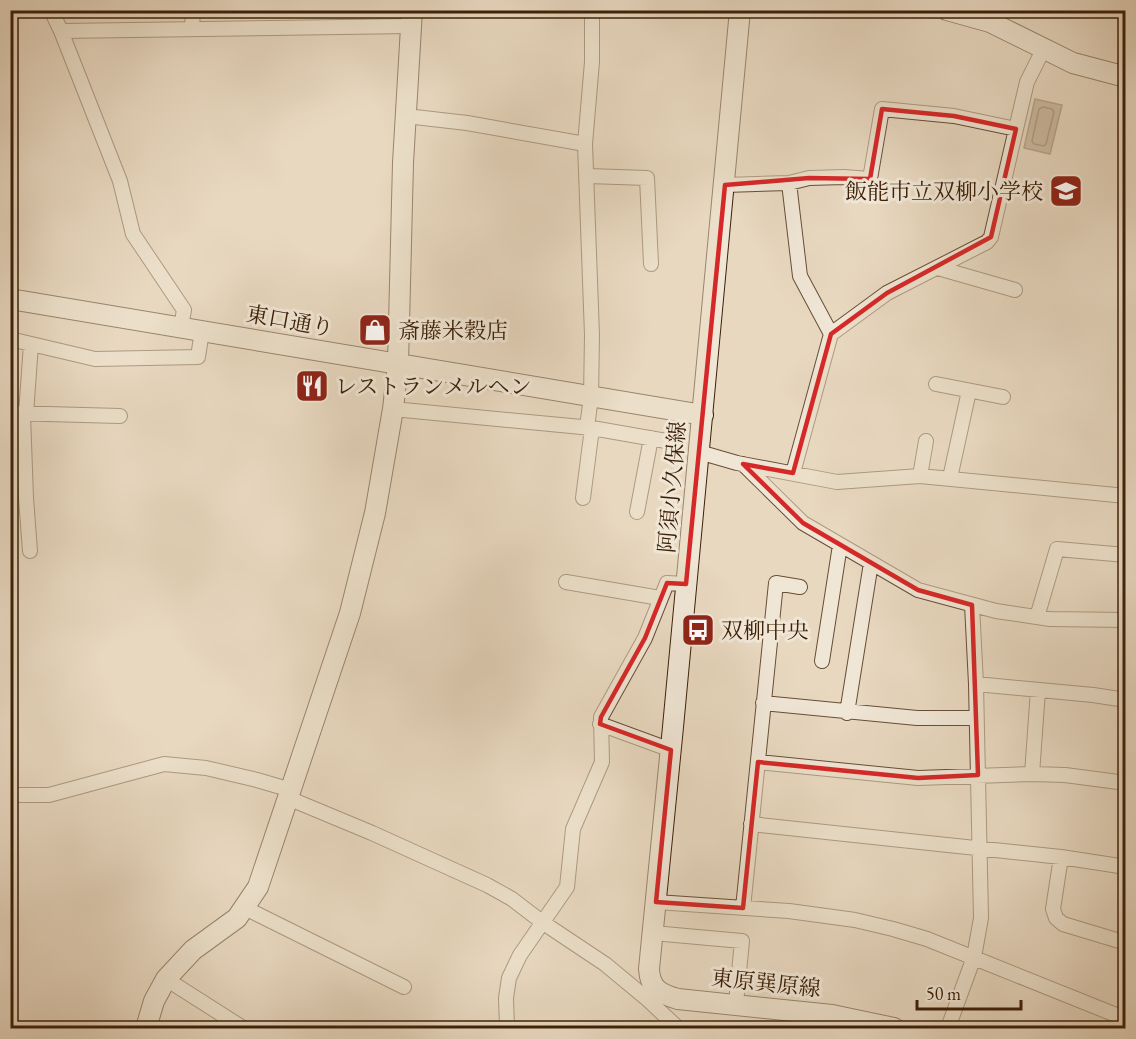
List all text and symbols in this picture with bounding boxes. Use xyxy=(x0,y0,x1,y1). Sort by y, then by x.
school or university icon: 飯能市立双柳小学校 xyxy=(1048,173,1084,209)
place label: 飯能市立双柳小学校 xyxy=(845,177,1043,206)
street label: 東口通り xyxy=(244,299,336,343)
shop icon: 斎藤米穀店 xyxy=(357,312,393,348)
place label: 斎藤米穀店 xyxy=(398,316,508,345)
restaurant icon: レストランメルヘン xyxy=(294,368,330,404)
place label: レストランメルヘン xyxy=(335,372,532,401)
street label: 阿須小久保線 xyxy=(652,420,692,554)
bus stop icon: 双柳中央 xyxy=(680,612,716,648)
place label: 双柳中央 xyxy=(721,616,809,645)
street label: 東原巽原線 xyxy=(710,963,822,1003)
scale bar xyxy=(917,973,1020,1011)
text: 50 m xyxy=(926,982,961,1005)

